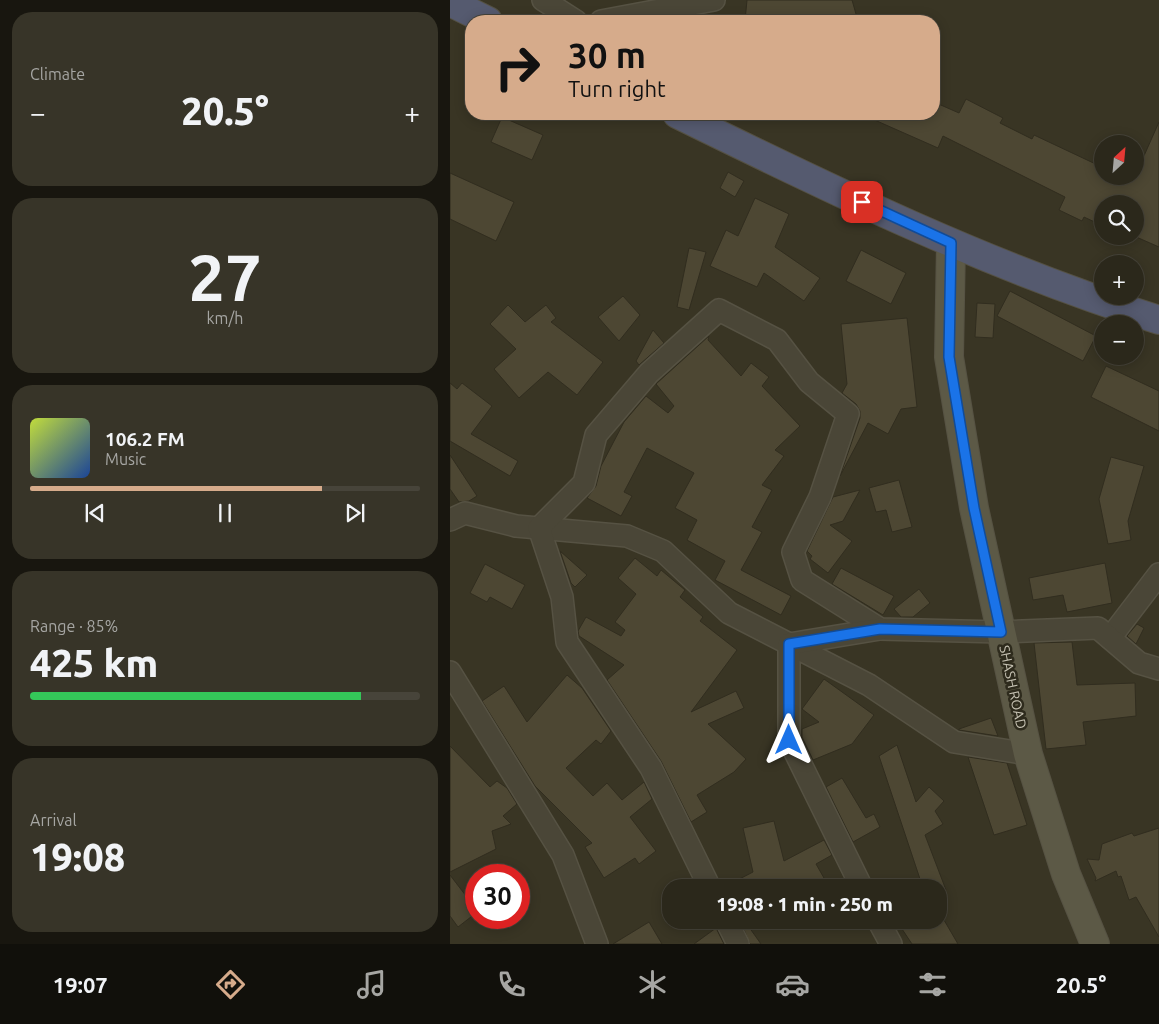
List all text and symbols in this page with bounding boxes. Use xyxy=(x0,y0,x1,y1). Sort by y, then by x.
icon: right xyxy=(485,35,550,100)
text: 30 m xyxy=(568,35,646,75)
text: Climate xyxy=(30,65,85,83)
text: Turn right xyxy=(568,76,666,101)
text: 20.5° xyxy=(181,90,269,132)
text: − xyxy=(30,97,46,128)
text: + xyxy=(404,97,420,128)
north arrow xyxy=(1094,135,1144,185)
map controls xyxy=(1094,135,1144,365)
pin xyxy=(841,181,883,223)
icon: arrive xyxy=(848,188,876,216)
button: search xyxy=(1094,195,1144,245)
text: 27 xyxy=(188,240,262,313)
button: + xyxy=(1094,255,1144,305)
text: km/h xyxy=(207,309,243,327)
button: − xyxy=(1094,315,1144,365)
text: 106.2 FM xyxy=(105,428,185,450)
text: Music xyxy=(105,450,146,468)
icon: previous xyxy=(81,499,109,527)
icon: pause xyxy=(211,499,239,527)
icon: next xyxy=(341,499,369,527)
text: Range · 85% xyxy=(30,617,118,635)
text: 425 km xyxy=(30,642,158,684)
street label: SHASH ROAD xyxy=(996,644,1030,730)
position arrow xyxy=(762,713,814,765)
text: Arrival xyxy=(30,811,77,829)
text: 19:08 xyxy=(30,836,125,878)
speed limit sign: 30 xyxy=(465,864,530,929)
text: 19:08 · 1 min · 250 m xyxy=(716,893,893,915)
icon: directions xyxy=(213,967,248,1002)
icon: music xyxy=(354,967,389,1002)
icon: phone xyxy=(494,967,529,1002)
icon: climate xyxy=(635,967,670,1002)
icon: car xyxy=(775,967,810,1002)
icon: filters xyxy=(915,967,950,1002)
text: 19:07 xyxy=(53,972,108,997)
text: 20.5° xyxy=(1056,972,1106,997)

